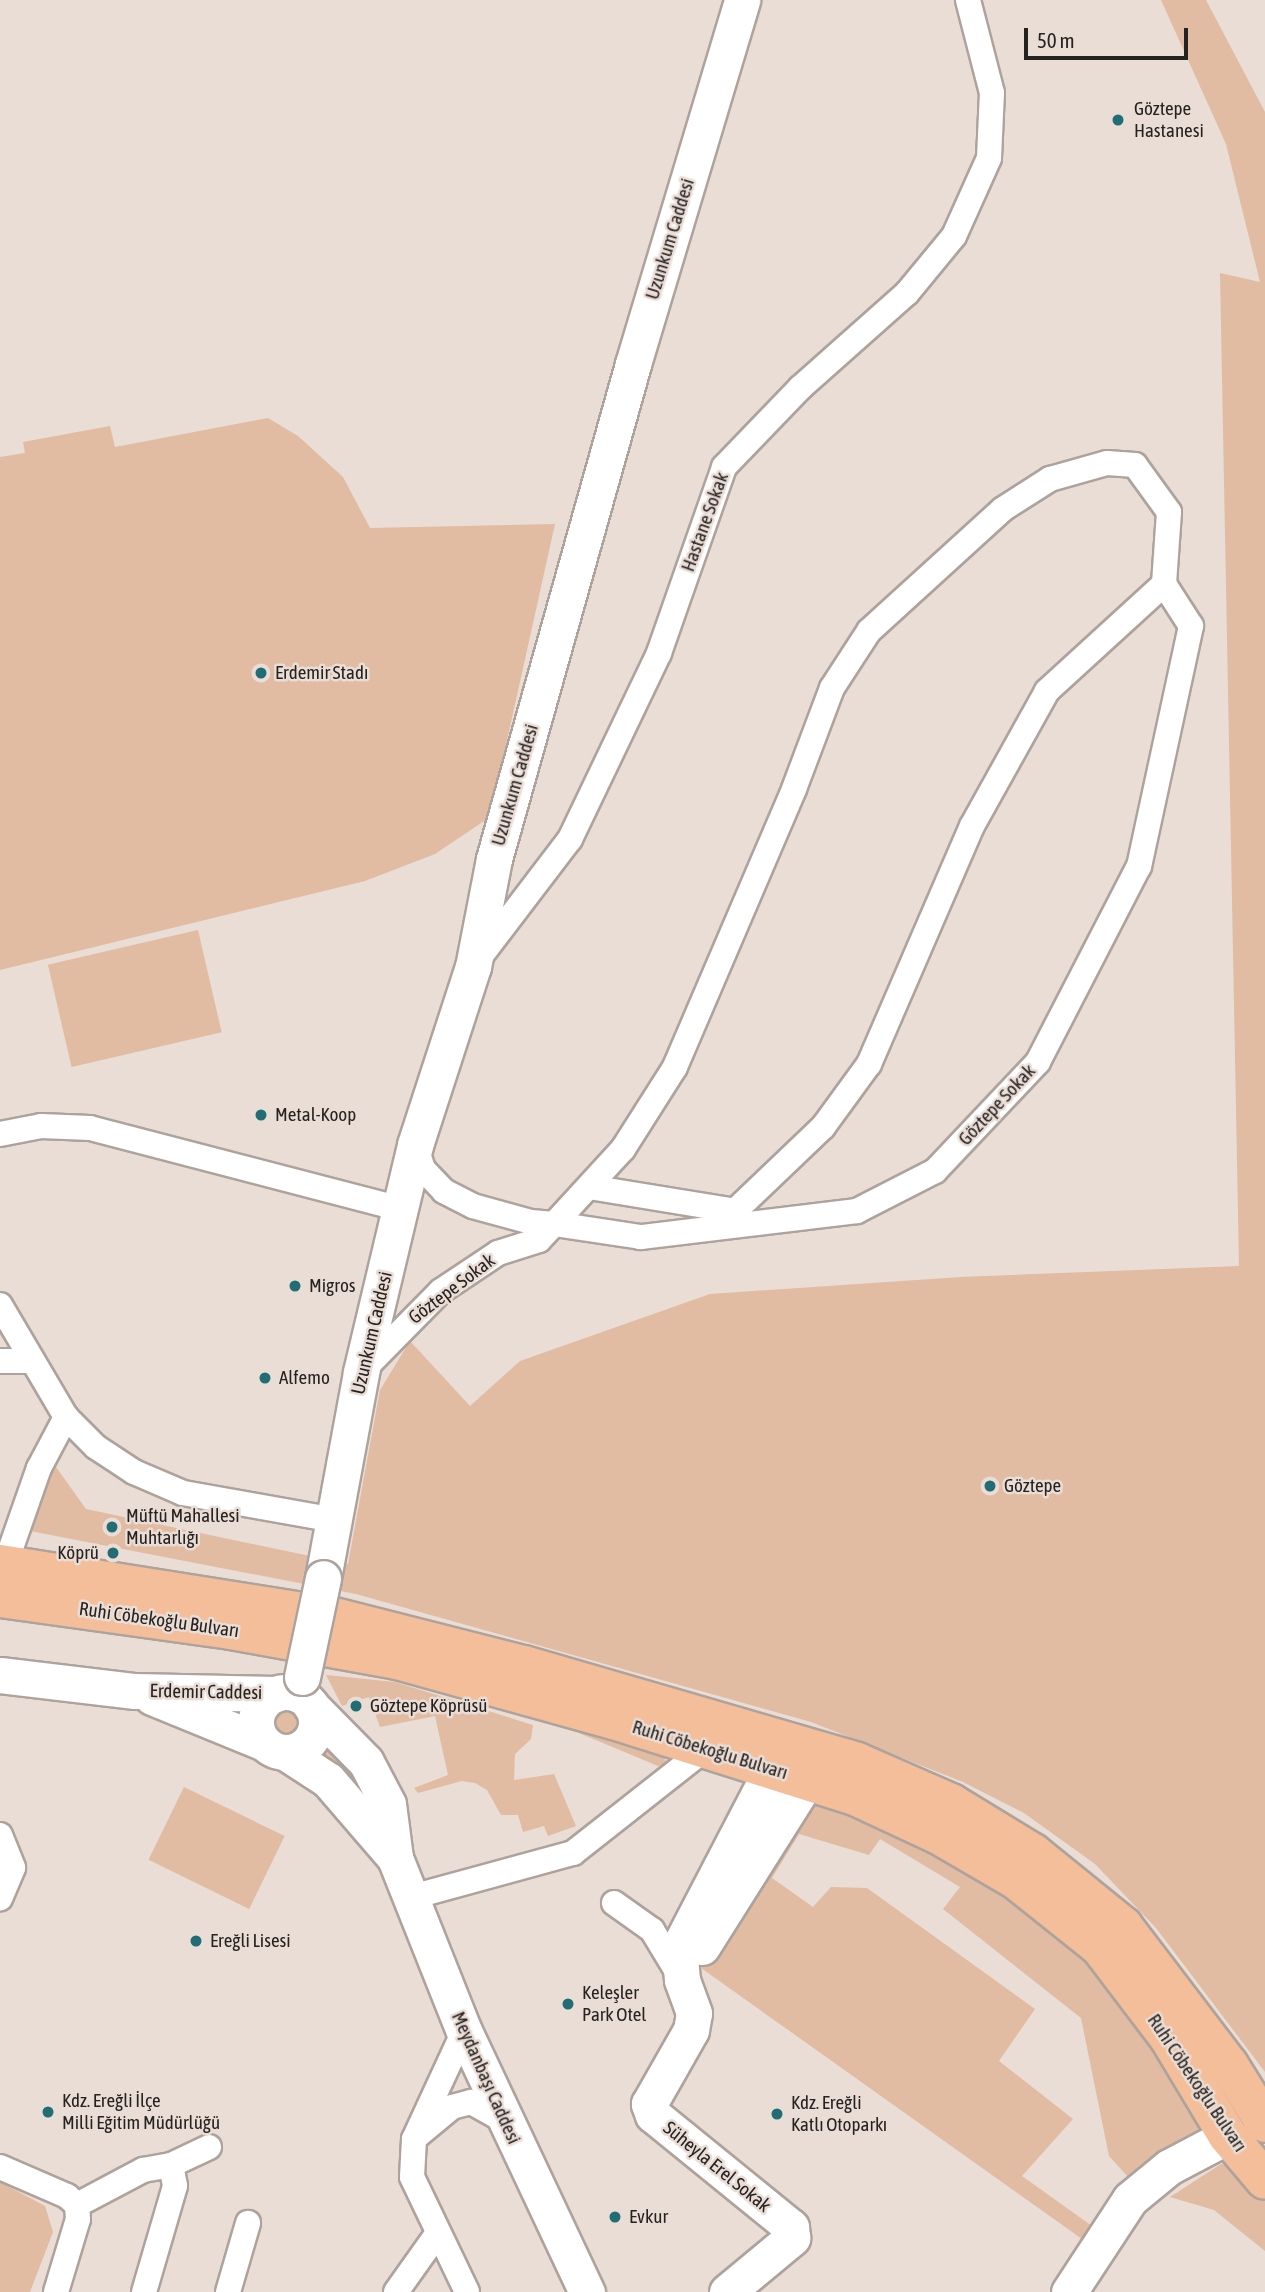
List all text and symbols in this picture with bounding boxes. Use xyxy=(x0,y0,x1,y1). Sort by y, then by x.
scale bar xyxy=(1027,14,1192,58)
text: 50 m xyxy=(1037,28,1075,52)
place label: Göztepe Hastanesi xyxy=(1134,98,1204,142)
marker: Göztepe Hastanesi xyxy=(1108,110,1128,130)
street label: Uzunkum Caddesi xyxy=(641,176,699,302)
street label: Hastane Sokak xyxy=(677,469,733,575)
place label: Erdemir Stadı xyxy=(275,662,368,684)
marker: Erdemir Stadı xyxy=(253,665,269,681)
street label: Uzunkum Caddesi xyxy=(487,722,543,848)
street label: Göztepe Sokak xyxy=(954,1060,1040,1150)
place label: Metal-Koop xyxy=(275,1104,356,1126)
marker: Metal-Koop xyxy=(253,1107,269,1123)
street label: Göztepe Sokak xyxy=(404,1249,500,1329)
street label: Uzunkum Caddesi xyxy=(347,1269,397,1397)
place label: Migros xyxy=(309,1275,356,1297)
marker: Migros xyxy=(287,1278,303,1294)
place label: Alfemo xyxy=(279,1367,330,1389)
marker: Alfemo xyxy=(257,1370,273,1386)
place label: Göztepe xyxy=(1004,1475,1061,1497)
marker: Göztepe xyxy=(982,1478,998,1494)
place label: Müftü Mahallesi Muhtarlığı xyxy=(126,1505,240,1549)
marker: Müftü Mahallesi Muhtarlığı xyxy=(104,1519,120,1535)
place label: Köprü xyxy=(57,1542,99,1564)
marker: Köprü xyxy=(105,1545,121,1561)
street label: Ruhi Cöbekoğlu Bulvarı xyxy=(78,1597,240,1643)
street label: Erdemir Caddesi xyxy=(149,1680,263,1704)
place label: Göztepe Köprüsü xyxy=(370,1695,487,1717)
marker: Göztepe Köprüsü xyxy=(348,1698,364,1714)
street label: Ruhi Cöbekoğlu Bulvarı xyxy=(630,1716,790,1784)
place label: Ereğli Lisesi xyxy=(210,1930,291,1952)
marker: Ereğli Lisesi xyxy=(188,1933,204,1949)
place label: Keleşler Park Otel xyxy=(582,1982,646,2026)
marker: Keleşler Park Otel xyxy=(560,1996,576,2012)
street label: Meydanbaşı Caddesi xyxy=(447,2008,525,2148)
street label: Ruhi Cöbekoğlu Bulvarı xyxy=(1142,2010,1252,2156)
place label: Kdz. Ereğli İlçe Milli Eğitim Müdürlüğü xyxy=(62,2090,220,2134)
place label: Kdz. Ereğli Katlı Otoparkı xyxy=(791,2092,887,2136)
marker: Kdz. Ereğli İlçe Milli Eğitim Müdürlüğü xyxy=(40,2104,56,2120)
marker: Kdz. Ereğli Katlı Otoparkı xyxy=(769,2106,785,2122)
street label: Süheyla Erel Sokak xyxy=(659,2117,775,2217)
place label: Evkur xyxy=(629,2206,668,2228)
marker: Evkur xyxy=(607,2209,623,2225)

